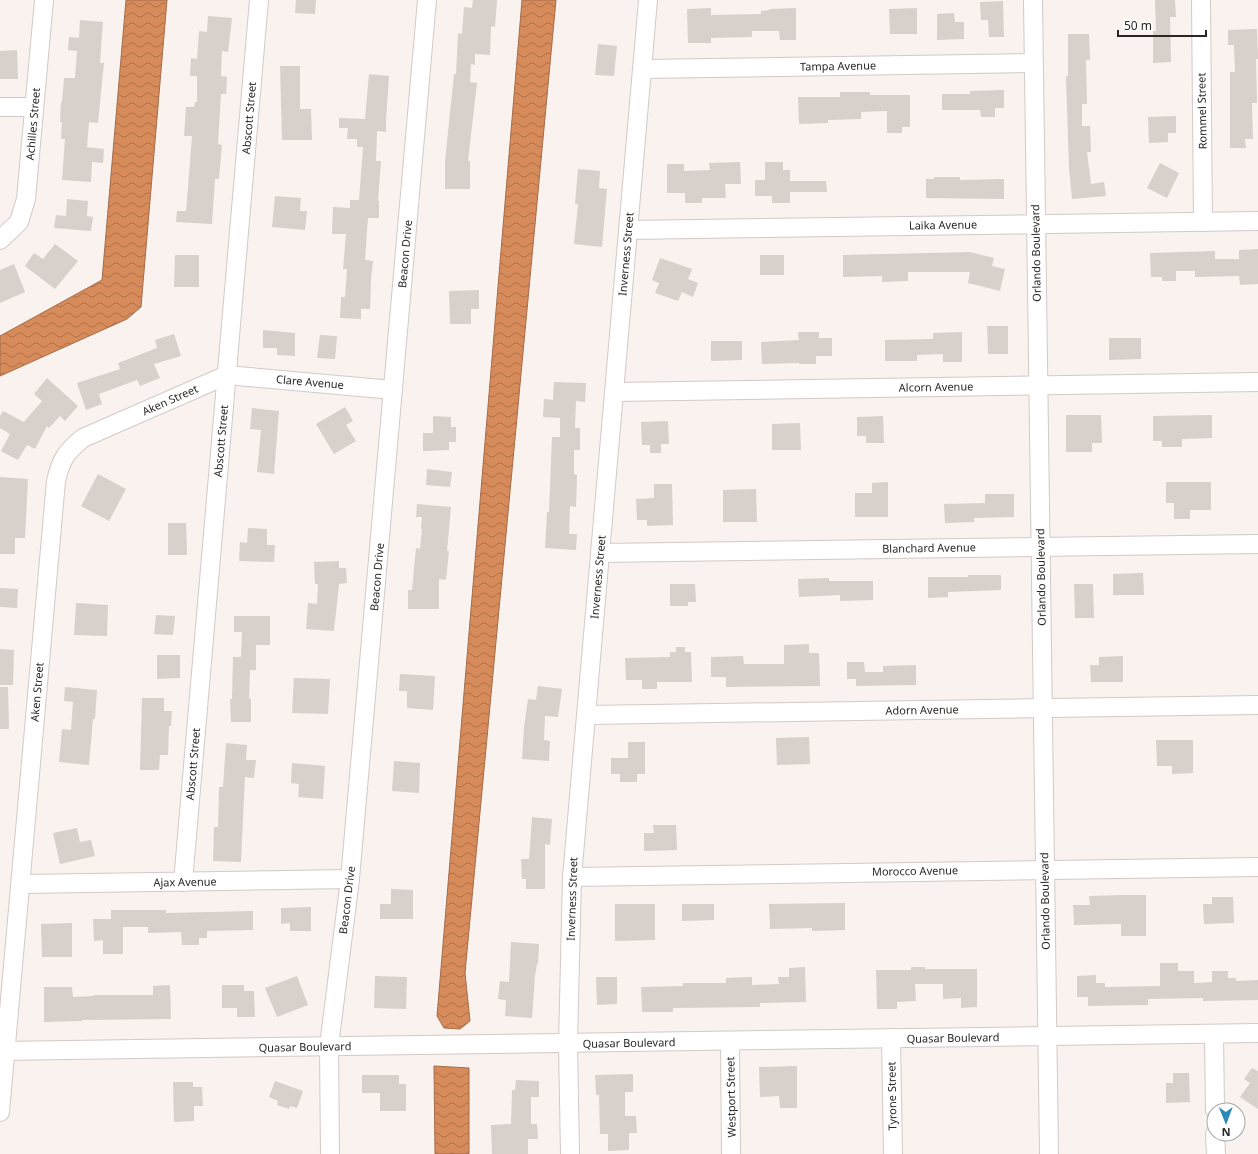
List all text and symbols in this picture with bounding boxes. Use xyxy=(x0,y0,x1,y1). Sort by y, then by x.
scale bar xyxy=(1118,12,1206,38)
text: 50 m xyxy=(1124,17,1152,34)
street label: Tampa Avenue xyxy=(800,57,876,74)
street label: Rommel Street xyxy=(1193,73,1210,149)
street label: Abscott Street xyxy=(238,81,259,155)
street label: Achilles Street xyxy=(22,87,43,161)
street label: Orlando Boulevard xyxy=(1027,204,1044,302)
street label: Inverness Street xyxy=(614,211,637,296)
street label: Laika Avenue xyxy=(909,216,977,233)
street label: Beacon Drive xyxy=(394,219,415,289)
street label: Clare Avenue xyxy=(276,371,345,392)
street label: Alcorn Avenue xyxy=(899,378,973,395)
street label: Aken Street xyxy=(140,381,200,418)
street label: Abscott Street xyxy=(210,404,231,478)
street label: Orlando Boulevard xyxy=(1032,528,1049,626)
street label: Inverness Street xyxy=(586,534,609,619)
street label: Blanchard Avenue xyxy=(882,539,976,556)
street label: Beacon Drive xyxy=(366,542,387,612)
street label: Aken Street xyxy=(26,662,47,722)
street label: Adorn Avenue xyxy=(885,701,959,718)
street label: Abscott Street xyxy=(182,727,203,801)
street label: Orlando Boulevard xyxy=(1036,852,1053,950)
street label: Inverness Street xyxy=(563,857,580,941)
street label: Morocco Avenue xyxy=(872,862,958,879)
street label: Beacon Drive xyxy=(335,865,358,935)
street label: Ajax Avenue xyxy=(153,873,217,890)
street label: Quasar Boulevard xyxy=(907,1029,999,1046)
street label: Quasar Boulevard xyxy=(583,1034,675,1051)
street label: Quasar Boulevard xyxy=(259,1038,351,1055)
street label: Westport Street xyxy=(722,1056,739,1138)
street label: Tyrone Street xyxy=(883,1061,900,1131)
north arrow xyxy=(1206,1102,1246,1142)
text: N xyxy=(1222,1125,1231,1140)

